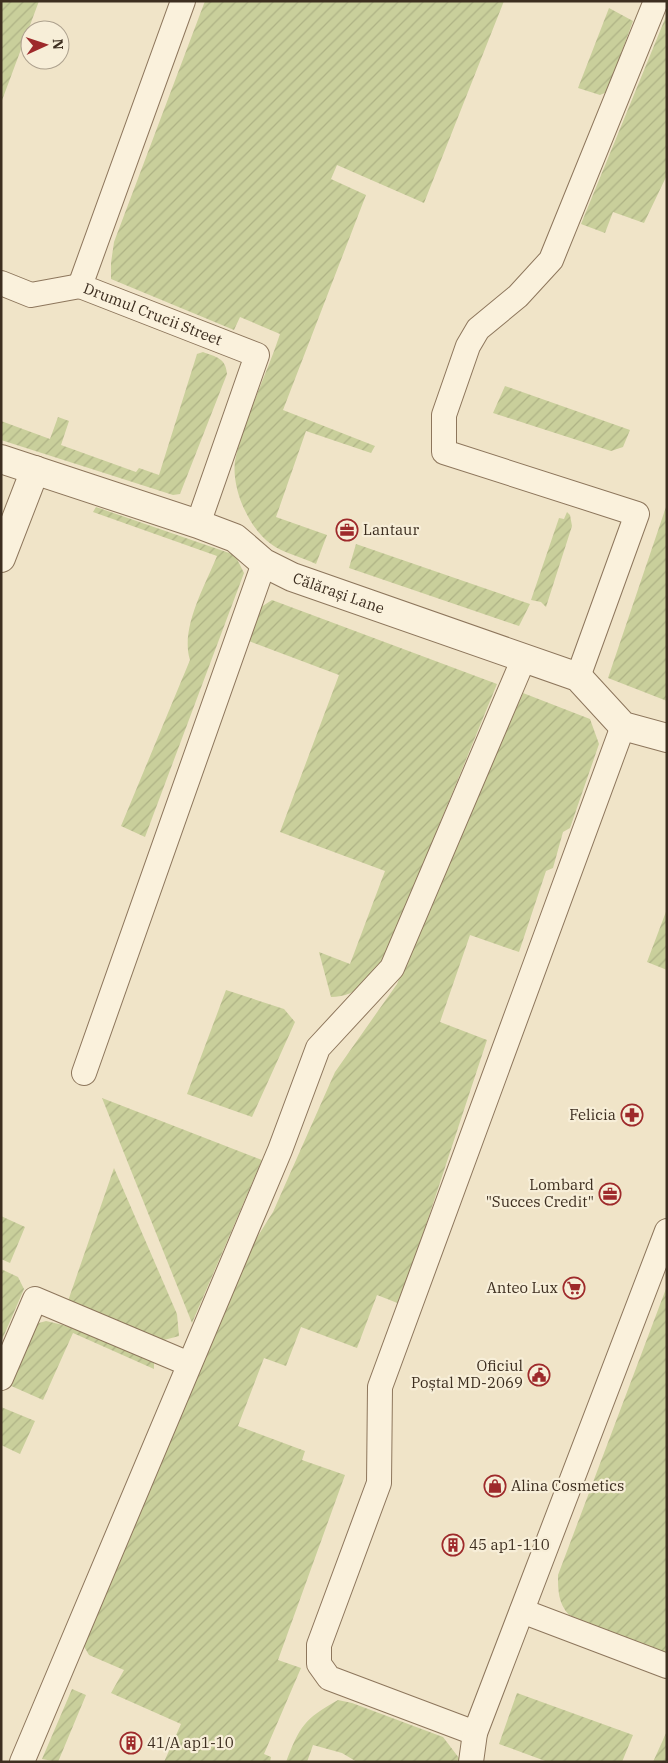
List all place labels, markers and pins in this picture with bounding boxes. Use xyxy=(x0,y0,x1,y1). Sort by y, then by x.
office icon: Lantaur xyxy=(335,518,359,542)
place label: Lantaur xyxy=(363,520,419,539)
pharmacy icon: Felicia xyxy=(620,1103,644,1127)
place label: Felicia xyxy=(569,1105,616,1124)
place label: Lombard "Succes Credit" xyxy=(486,1175,594,1211)
office icon: Lombard "Succes Credit" xyxy=(598,1182,622,1206)
supermarket icon: Anteo Lux xyxy=(562,1276,586,1300)
place label: Anteo Lux xyxy=(486,1278,558,1297)
place label: Oficiul Poștal MD-2069 xyxy=(411,1356,523,1392)
public building icon: Oficiul Poștal MD-2069 xyxy=(527,1363,551,1387)
shop icon: Alina Cosmetics xyxy=(483,1474,507,1498)
place label: Alina Cosmetics xyxy=(511,1476,624,1495)
building icon: 45 ap1-110 xyxy=(441,1533,465,1557)
place label: 45 ap1-110 xyxy=(469,1535,550,1554)
building icon: 41/A ap1-10 xyxy=(119,1731,143,1755)
place label: 41/A ap1-10 xyxy=(147,1733,234,1752)

